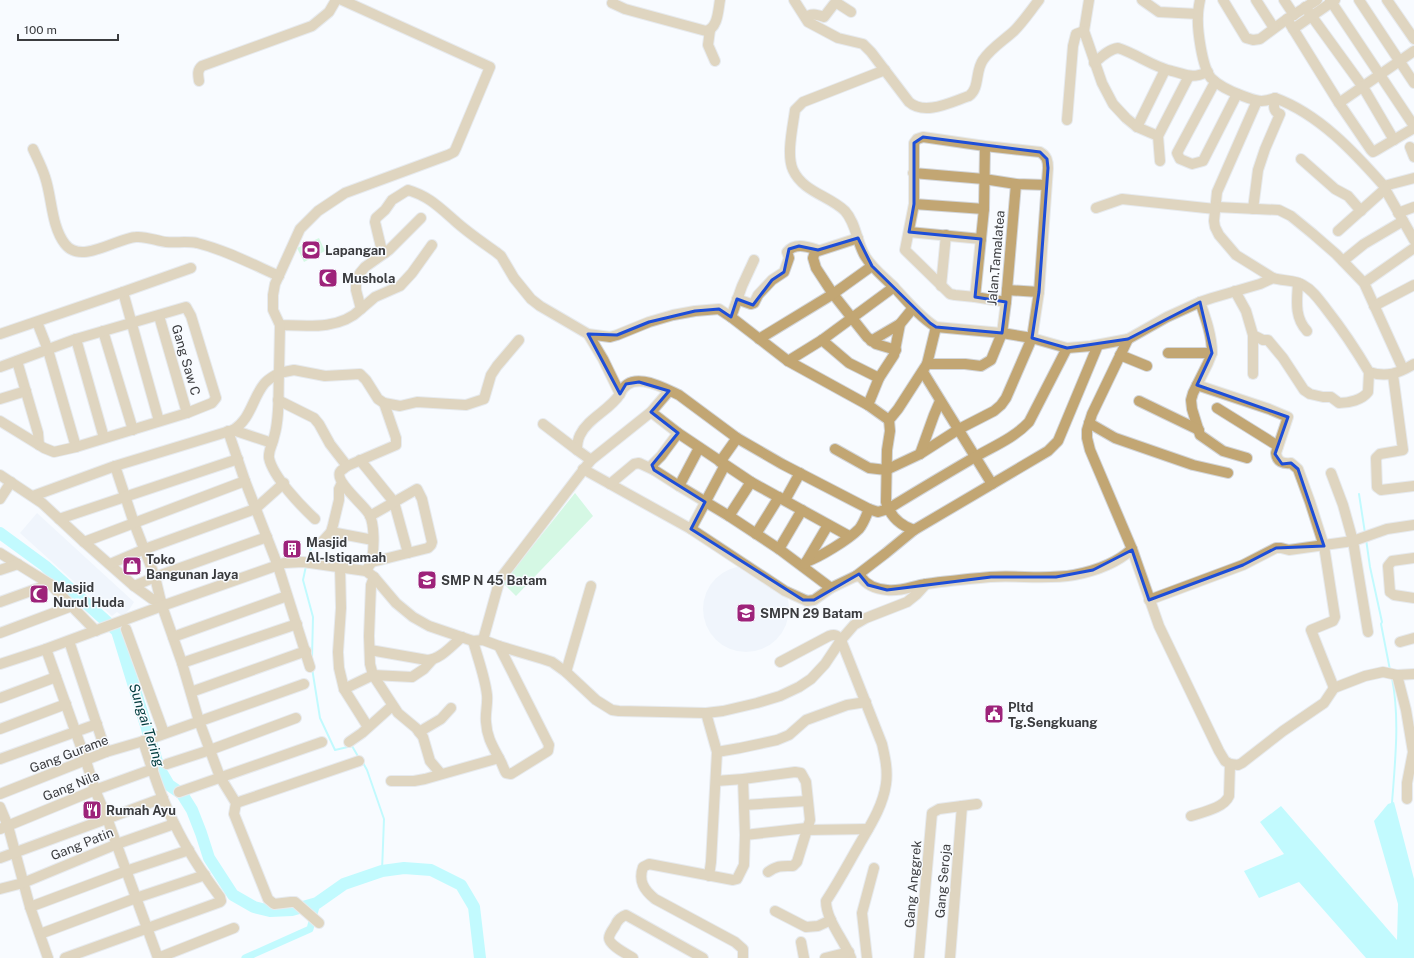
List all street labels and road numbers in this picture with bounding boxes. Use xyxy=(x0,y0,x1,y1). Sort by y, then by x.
street label: Jalan.Tamalatea xyxy=(984,210,1008,306)
street label: Gang Saw C xyxy=(169,323,203,397)
street label: Gang Gurame xyxy=(27,732,111,776)
street label: Gang Nila xyxy=(41,768,101,804)
street label: Gang Patin xyxy=(48,825,116,863)
street label: Gang Anggrek xyxy=(902,840,924,928)
street label: Gang Seroja xyxy=(932,843,954,919)

